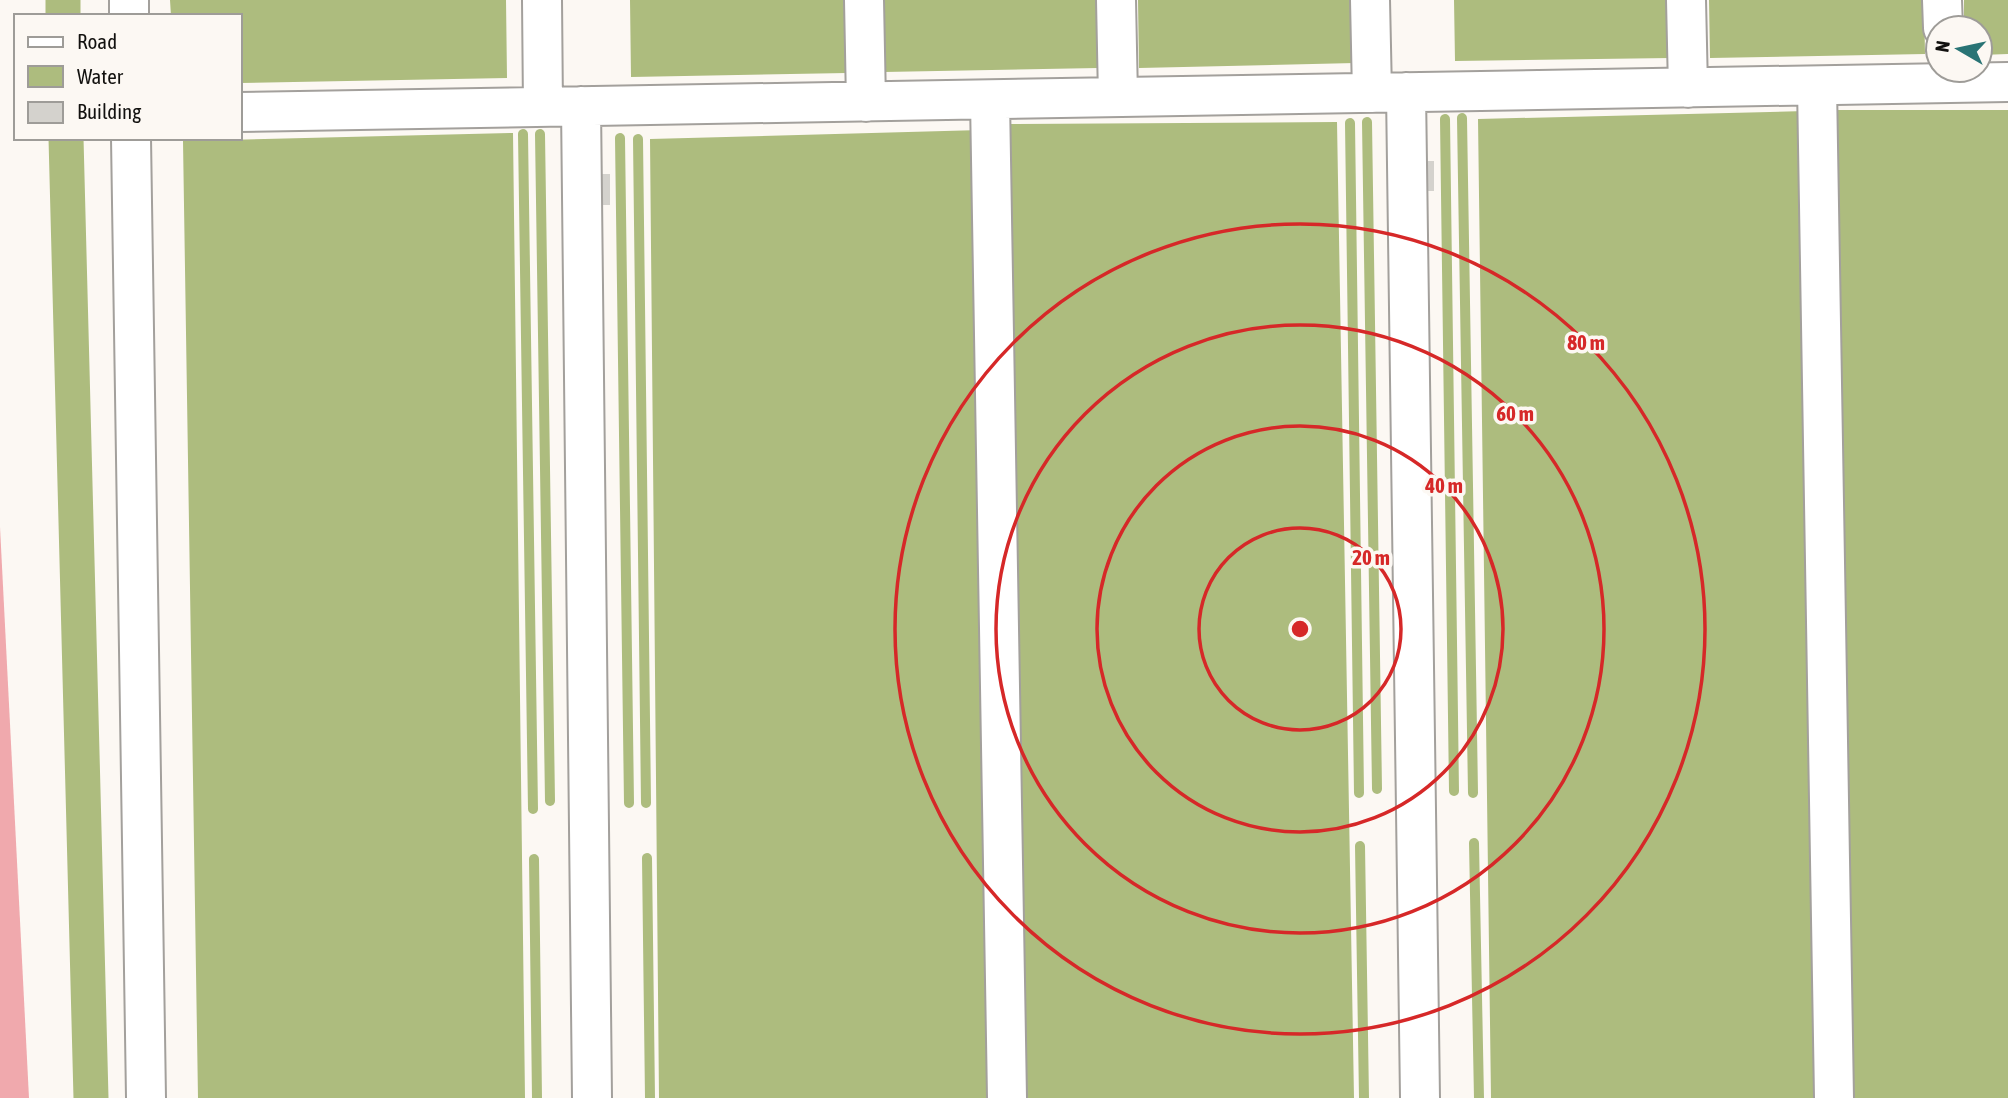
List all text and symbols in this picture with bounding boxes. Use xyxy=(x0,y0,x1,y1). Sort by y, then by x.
legend xyxy=(14,14,242,140)
north arrow xyxy=(1924,14,1994,84)
text: Road xyxy=(77,29,117,53)
text: N xyxy=(1930,39,1954,54)
text: Water xyxy=(77,64,124,88)
text: Building xyxy=(77,99,141,123)
text: 80 m xyxy=(1567,330,1605,354)
text: 60 m xyxy=(1496,401,1534,425)
text: 40 m xyxy=(1424,473,1463,497)
text: 20 m xyxy=(1352,545,1390,569)
centre of rings xyxy=(1288,617,1312,641)

